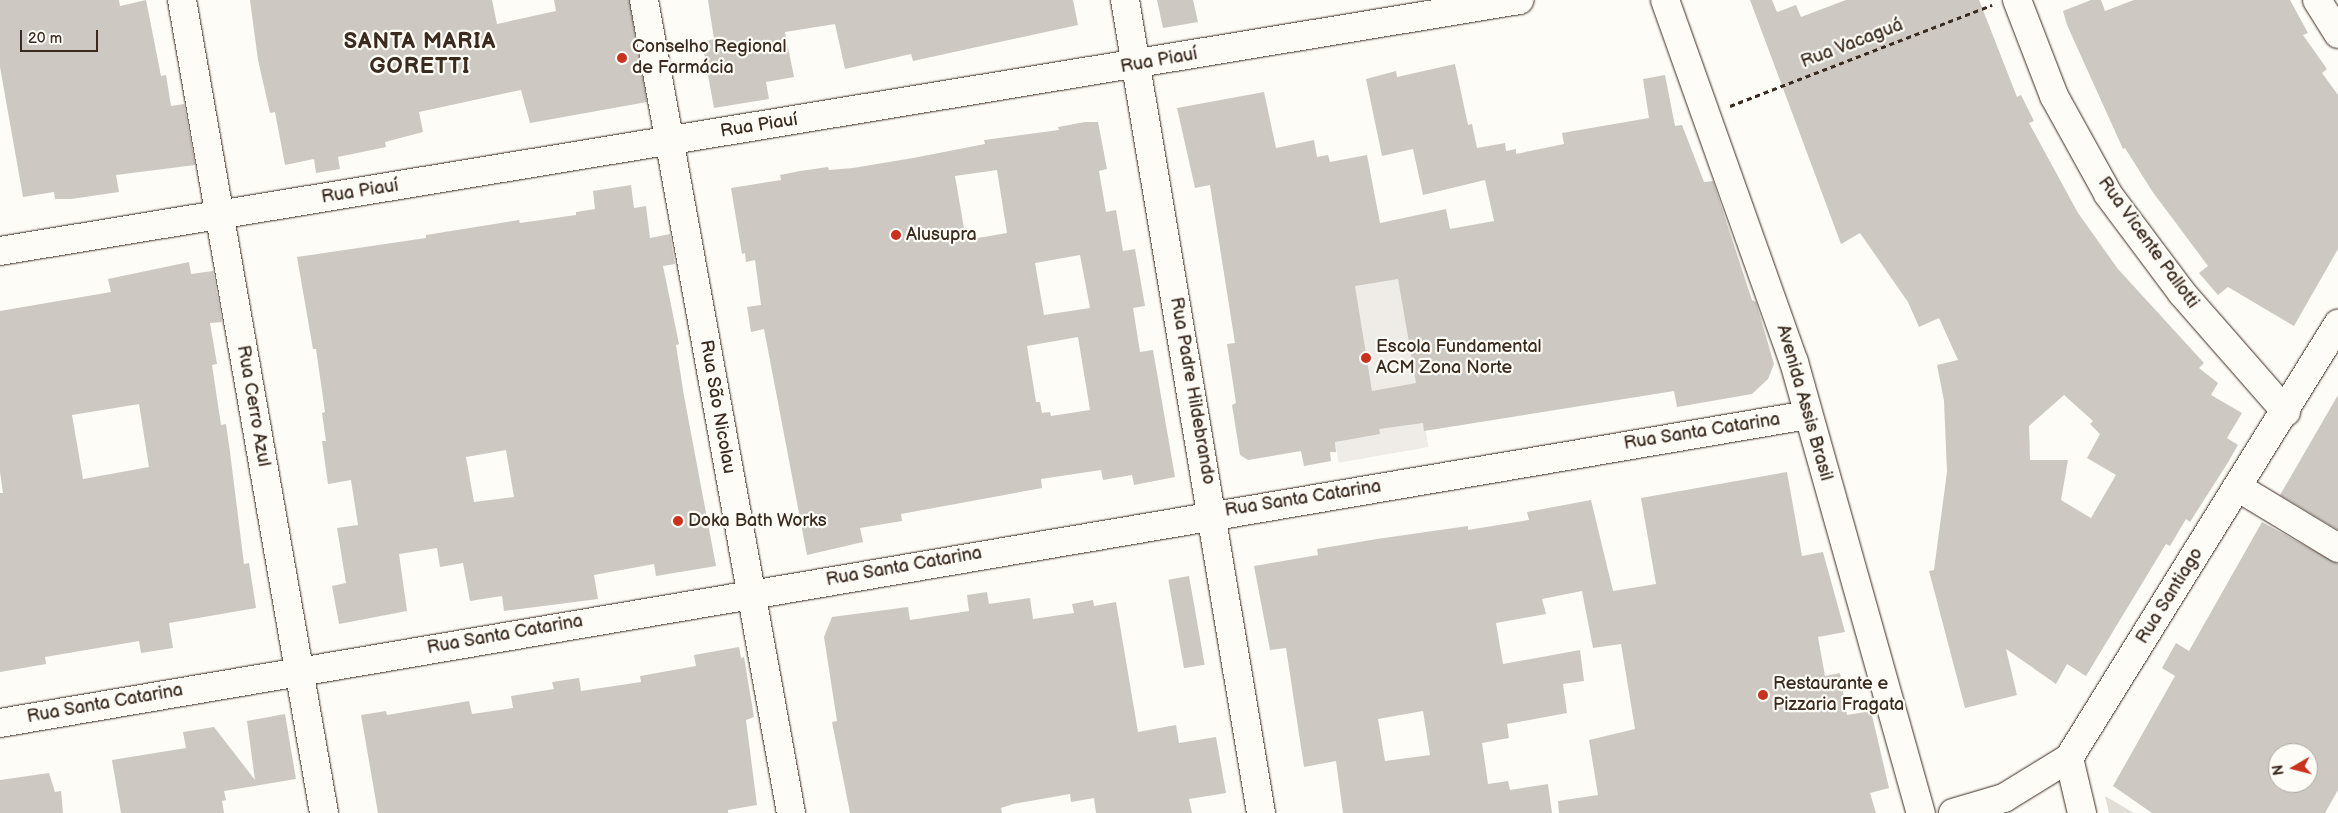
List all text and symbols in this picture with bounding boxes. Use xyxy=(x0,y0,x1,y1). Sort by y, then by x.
street label: Rua Vacaguá xyxy=(1798,15,1906,73)
scale bar xyxy=(22,20,100,52)
district label: SANTA MARIA GORETTI xyxy=(342,28,498,80)
text: 20 m xyxy=(28,29,62,48)
place label: Conselho Regional de Farmácia xyxy=(632,37,786,80)
street label: Rua Piauí xyxy=(1119,44,1199,78)
marker: Conselho Regional de Farmácia xyxy=(616,52,628,64)
street label: Rua Piauí xyxy=(719,109,799,143)
street label: Rua Vicente Pallotti xyxy=(2093,173,2203,313)
street label: Rua Piauí xyxy=(320,175,400,209)
place label: Alusupra xyxy=(906,224,977,246)
marker: Alusupra xyxy=(890,229,902,241)
street label: Rua Padre Hildebrando xyxy=(1165,296,1219,486)
street label: Avenida Assis Brasil xyxy=(1771,322,1837,484)
place label: Escola Fundamental ACM Zona Norte xyxy=(1376,337,1542,379)
street label: Rua São Nicolau xyxy=(695,338,739,476)
street label: Rua Cerro Azul xyxy=(232,344,274,468)
marker: Escola Fundamental ACM Zona Norte xyxy=(1360,352,1372,364)
street label: Rua Santa Catarina xyxy=(1622,409,1782,455)
street label: Rua Santa Catarina xyxy=(1223,476,1383,522)
place label: Doka Bath Works xyxy=(688,510,827,532)
marker: Doka Bath Works xyxy=(672,515,684,527)
street label: Rua Santa Catarina xyxy=(824,543,984,591)
street label: Rua Santiago xyxy=(2132,544,2208,648)
street label: Rua Santa Catarina xyxy=(425,611,585,659)
place label: Restaurante e Pizzaria Fragata xyxy=(1773,674,1904,716)
street label: Rua Santa Catarina xyxy=(25,680,185,728)
marker: Restaurante e Pizzaria Fragata xyxy=(1757,689,1769,701)
north arrow xyxy=(2268,743,2318,793)
text: N xyxy=(2269,764,2288,776)

